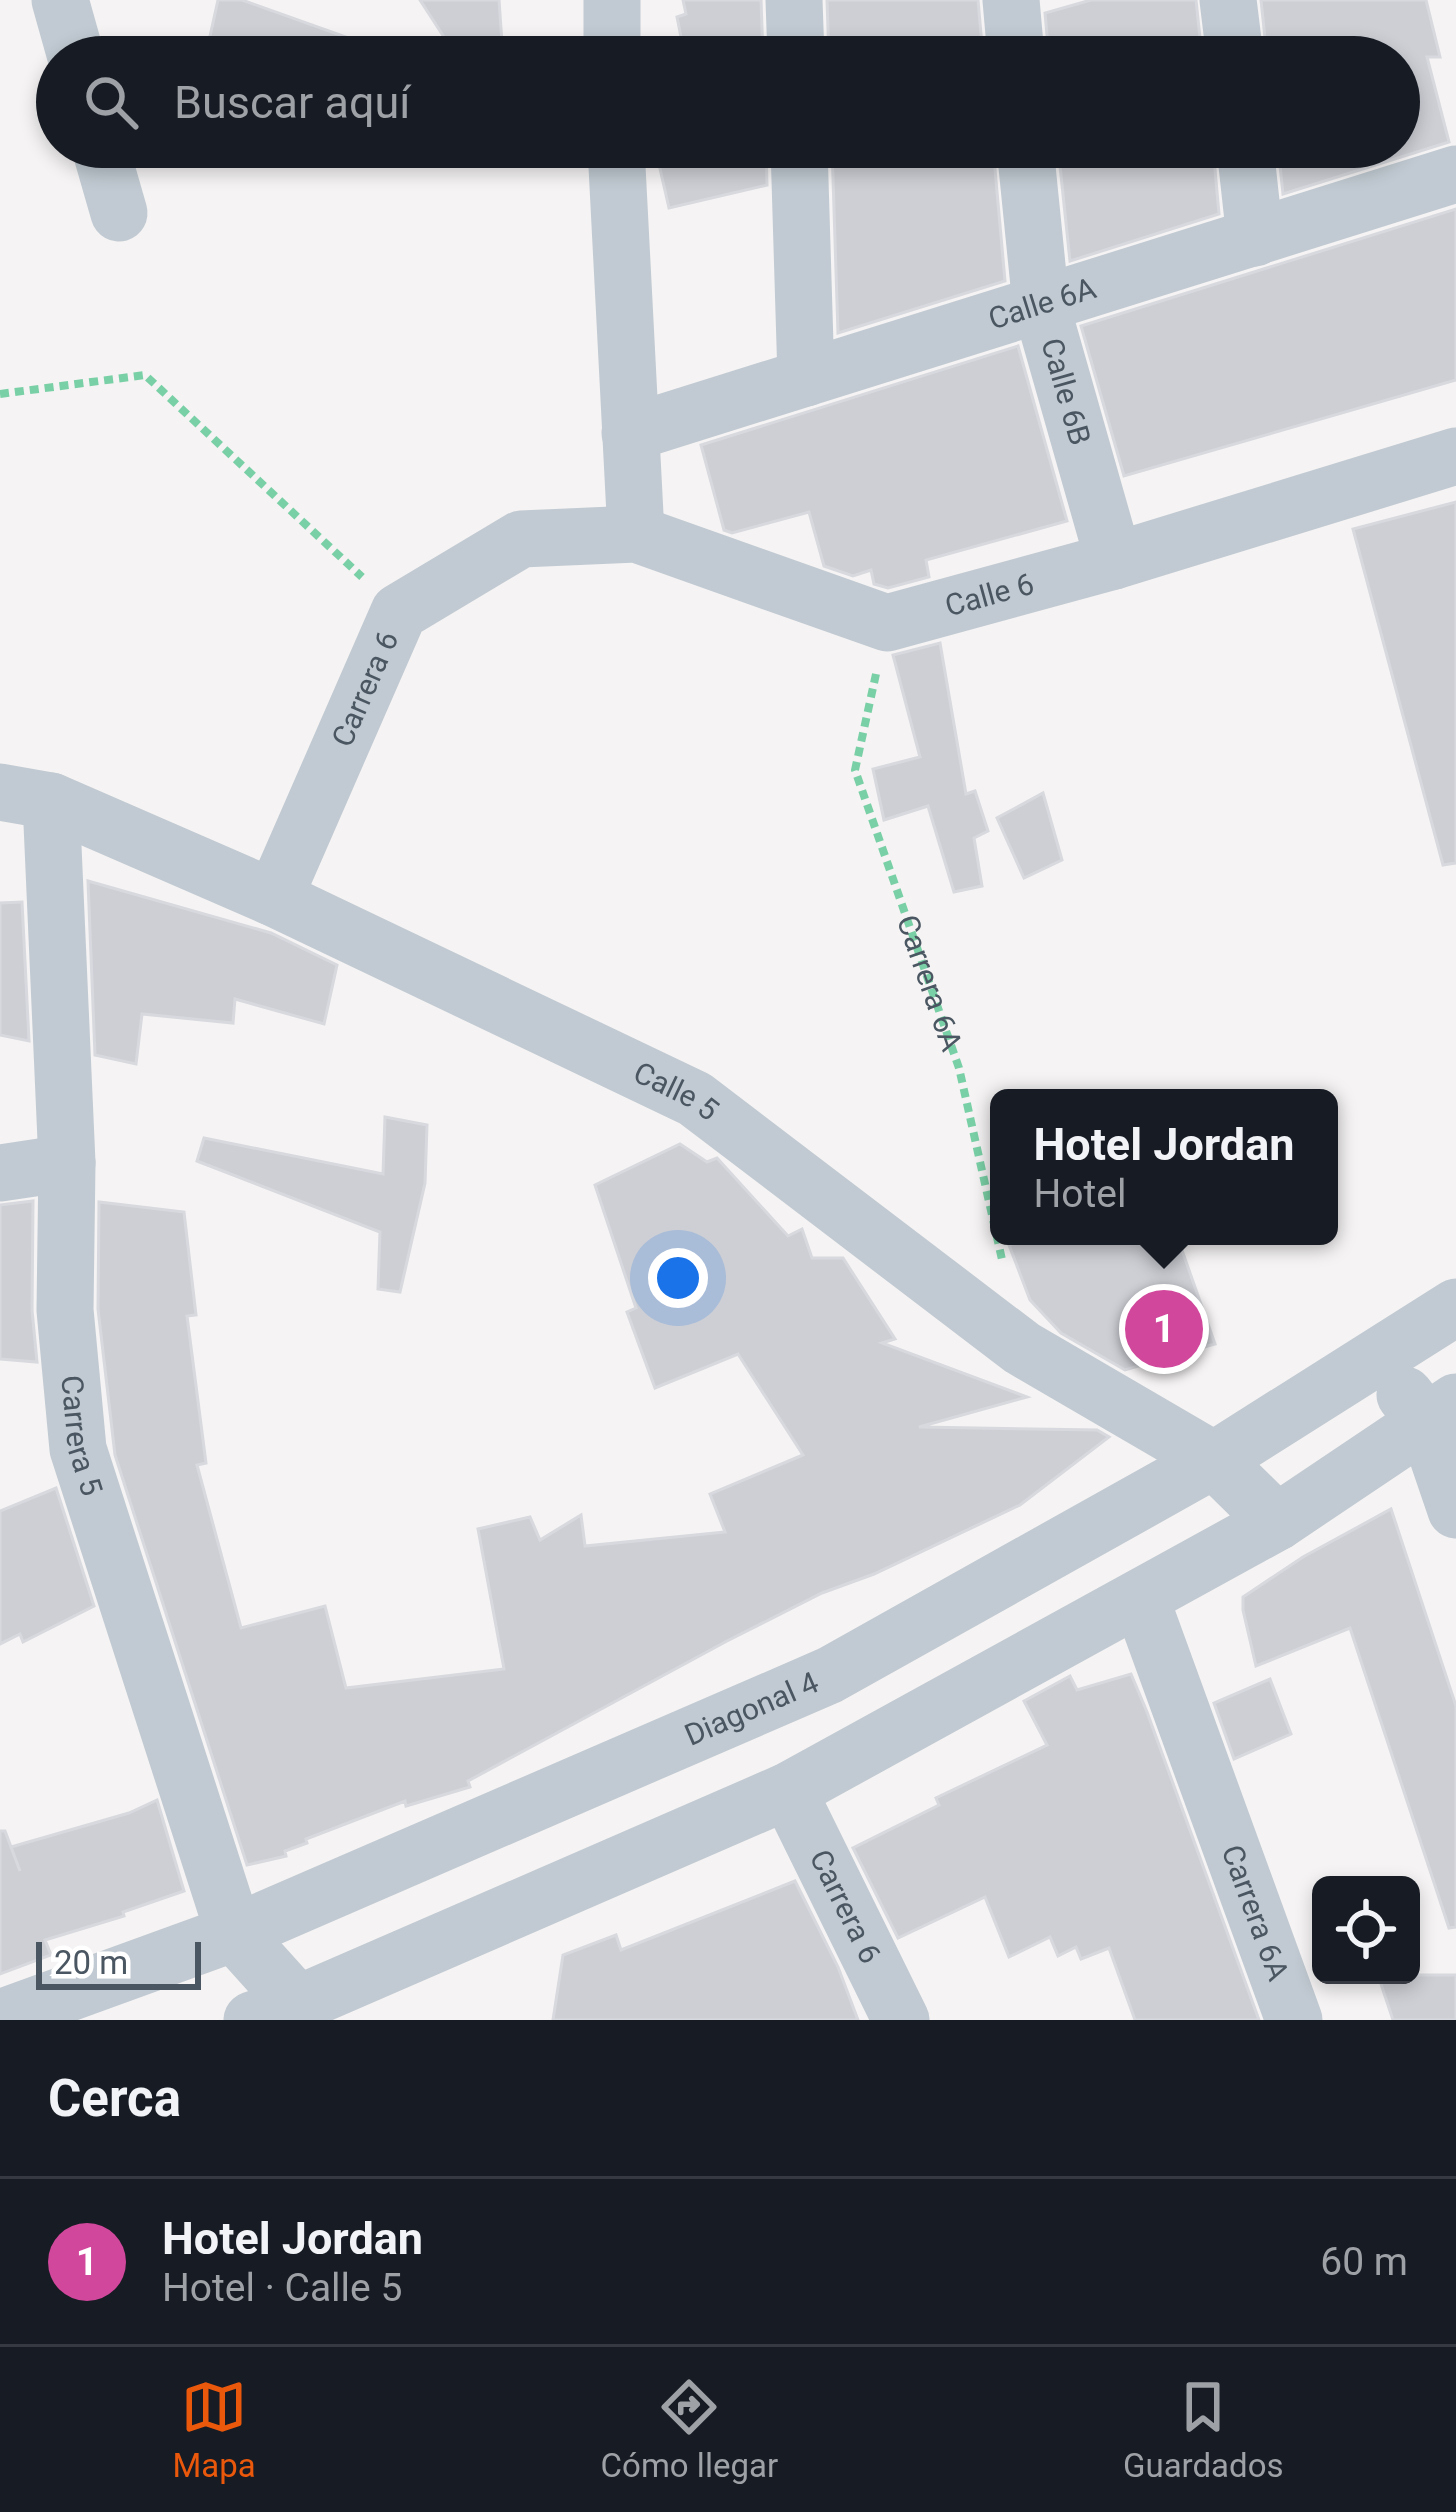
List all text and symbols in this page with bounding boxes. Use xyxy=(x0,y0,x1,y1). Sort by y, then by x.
search box xyxy=(36,36,1420,168)
icon: search xyxy=(78,69,144,135)
text: Buscar aquí xyxy=(174,76,411,129)
street label: Calle 6A xyxy=(984,270,1100,336)
street label: Calle 6B xyxy=(1034,334,1098,449)
street label: Calle 6 xyxy=(941,566,1038,623)
street label: Carrera 6 xyxy=(324,626,405,752)
street label: Carrera 6A xyxy=(890,910,970,1056)
street label: Calle 5 xyxy=(628,1054,726,1128)
popup xyxy=(990,1089,1338,1245)
text: Hotel Jordan xyxy=(1033,1118,1295,1171)
text: Hotel xyxy=(1033,1171,1126,1217)
your location xyxy=(648,1248,708,1308)
pin: 1 xyxy=(1125,1284,1203,1374)
street label: Carrera 5 xyxy=(54,1374,110,1500)
street label: Diagonal 4 xyxy=(679,1664,824,1753)
street label: Carrera 6A xyxy=(1215,1840,1296,1986)
street label: Carrera 6 xyxy=(803,1844,888,1969)
map controls xyxy=(1312,1876,1420,1984)
button: locate xyxy=(1312,1876,1420,1984)
scale bar xyxy=(36,1936,201,1989)
text: 20 m xyxy=(54,1943,128,1982)
text: Cerca xyxy=(48,2069,181,2128)
text: Hotel Jordan xyxy=(162,2212,423,2265)
text: 1 xyxy=(76,2239,98,2285)
text: 60 m xyxy=(1320,2239,1408,2285)
text: Hotel · Calle 5 xyxy=(162,2265,402,2311)
tab: Mapa xyxy=(172,2374,256,2485)
tab: Cómo llegar xyxy=(601,2374,778,2485)
tab: Guardados xyxy=(1123,2374,1284,2485)

